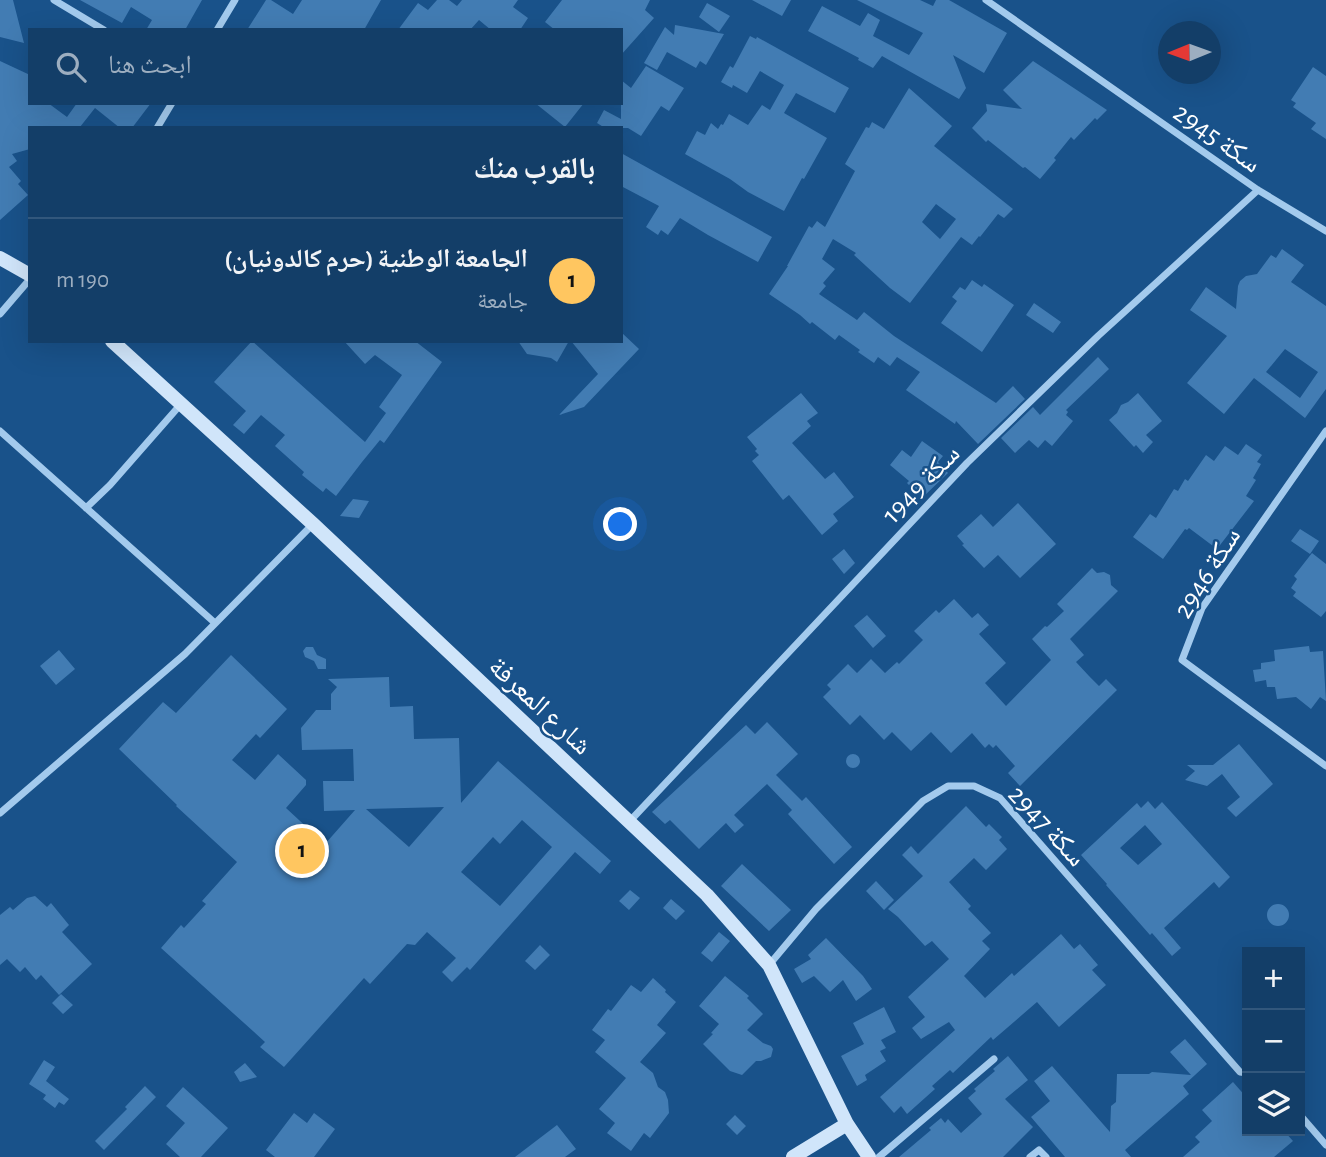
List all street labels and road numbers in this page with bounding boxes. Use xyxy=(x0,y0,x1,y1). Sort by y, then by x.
street label: سكة 2945 xyxy=(1168,99,1266,179)
street label: سكة 1949 xyxy=(877,439,966,529)
street label: سكة 2946 xyxy=(1169,523,1246,623)
street label: شارع المعرفة xyxy=(481,652,596,762)
street label: سكة 2947 xyxy=(1002,780,1091,872)

